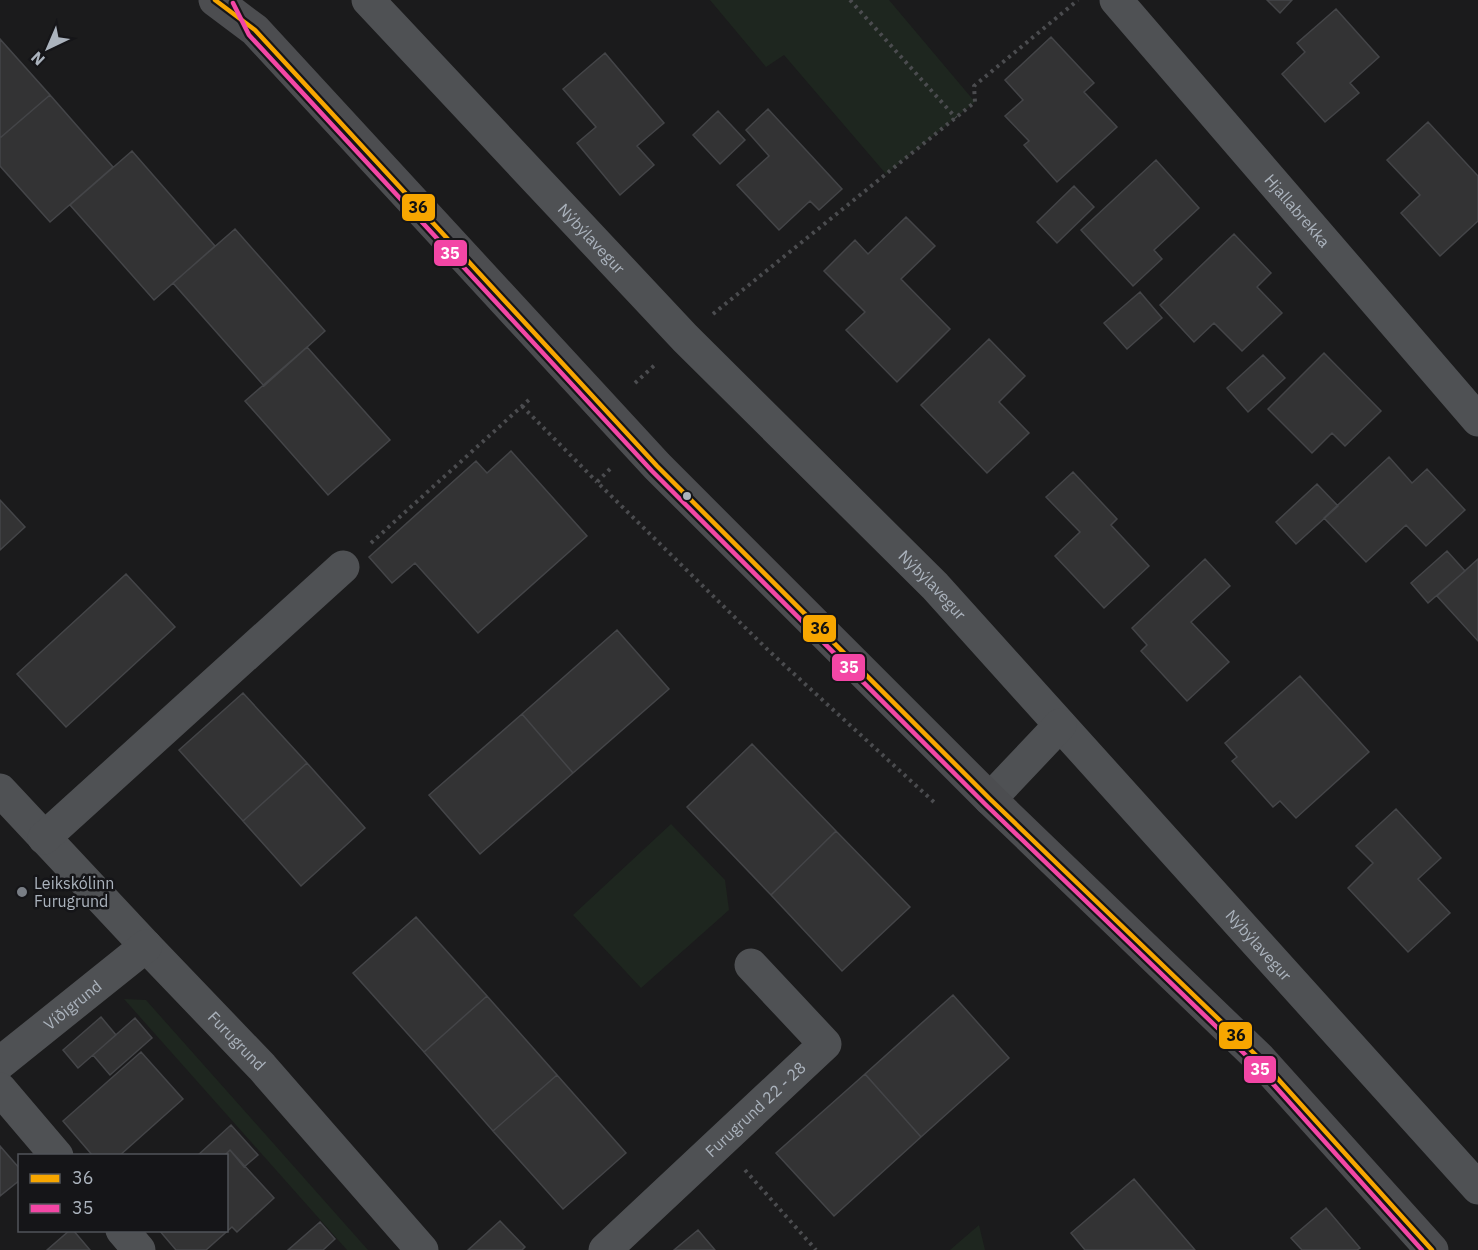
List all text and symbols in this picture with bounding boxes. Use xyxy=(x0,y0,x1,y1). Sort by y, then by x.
north arrow xyxy=(18,18,78,78)
text: N xyxy=(26,48,49,70)
street label: Hjallabrekka xyxy=(1260,170,1335,252)
line badge: 36 xyxy=(401,193,436,222)
text: 36 xyxy=(408,197,428,217)
street label: Nýbýlavegur xyxy=(554,199,630,278)
line badge: 35 xyxy=(433,239,468,267)
text: 35 xyxy=(440,243,460,263)
unlabelled marker xyxy=(681,490,693,502)
street label: Nýbýlavegur xyxy=(895,546,971,624)
line badge: 36 xyxy=(802,614,837,643)
text: 36 xyxy=(810,618,830,638)
line badge: 35 xyxy=(831,653,866,682)
text: 35 xyxy=(839,657,859,677)
place label: Leikskólinn Furugrund xyxy=(34,873,114,911)
marker: Leikskólinn Furugrund xyxy=(15,885,29,899)
street label: Nýbýlavegur xyxy=(1222,905,1296,985)
street label: Víðigrund xyxy=(40,976,106,1034)
street label: Furugrund xyxy=(204,1007,270,1075)
line badge: 36 xyxy=(1218,1021,1253,1050)
text: 36 xyxy=(1226,1025,1246,1045)
line badge: 35 xyxy=(1243,1055,1277,1084)
street label: Furugrund 22 - 28 xyxy=(701,1057,810,1161)
text: 35 xyxy=(1250,1059,1270,1079)
legend xyxy=(18,1154,228,1232)
text: 36 xyxy=(72,1166,94,1189)
text: 35 xyxy=(72,1196,94,1219)

